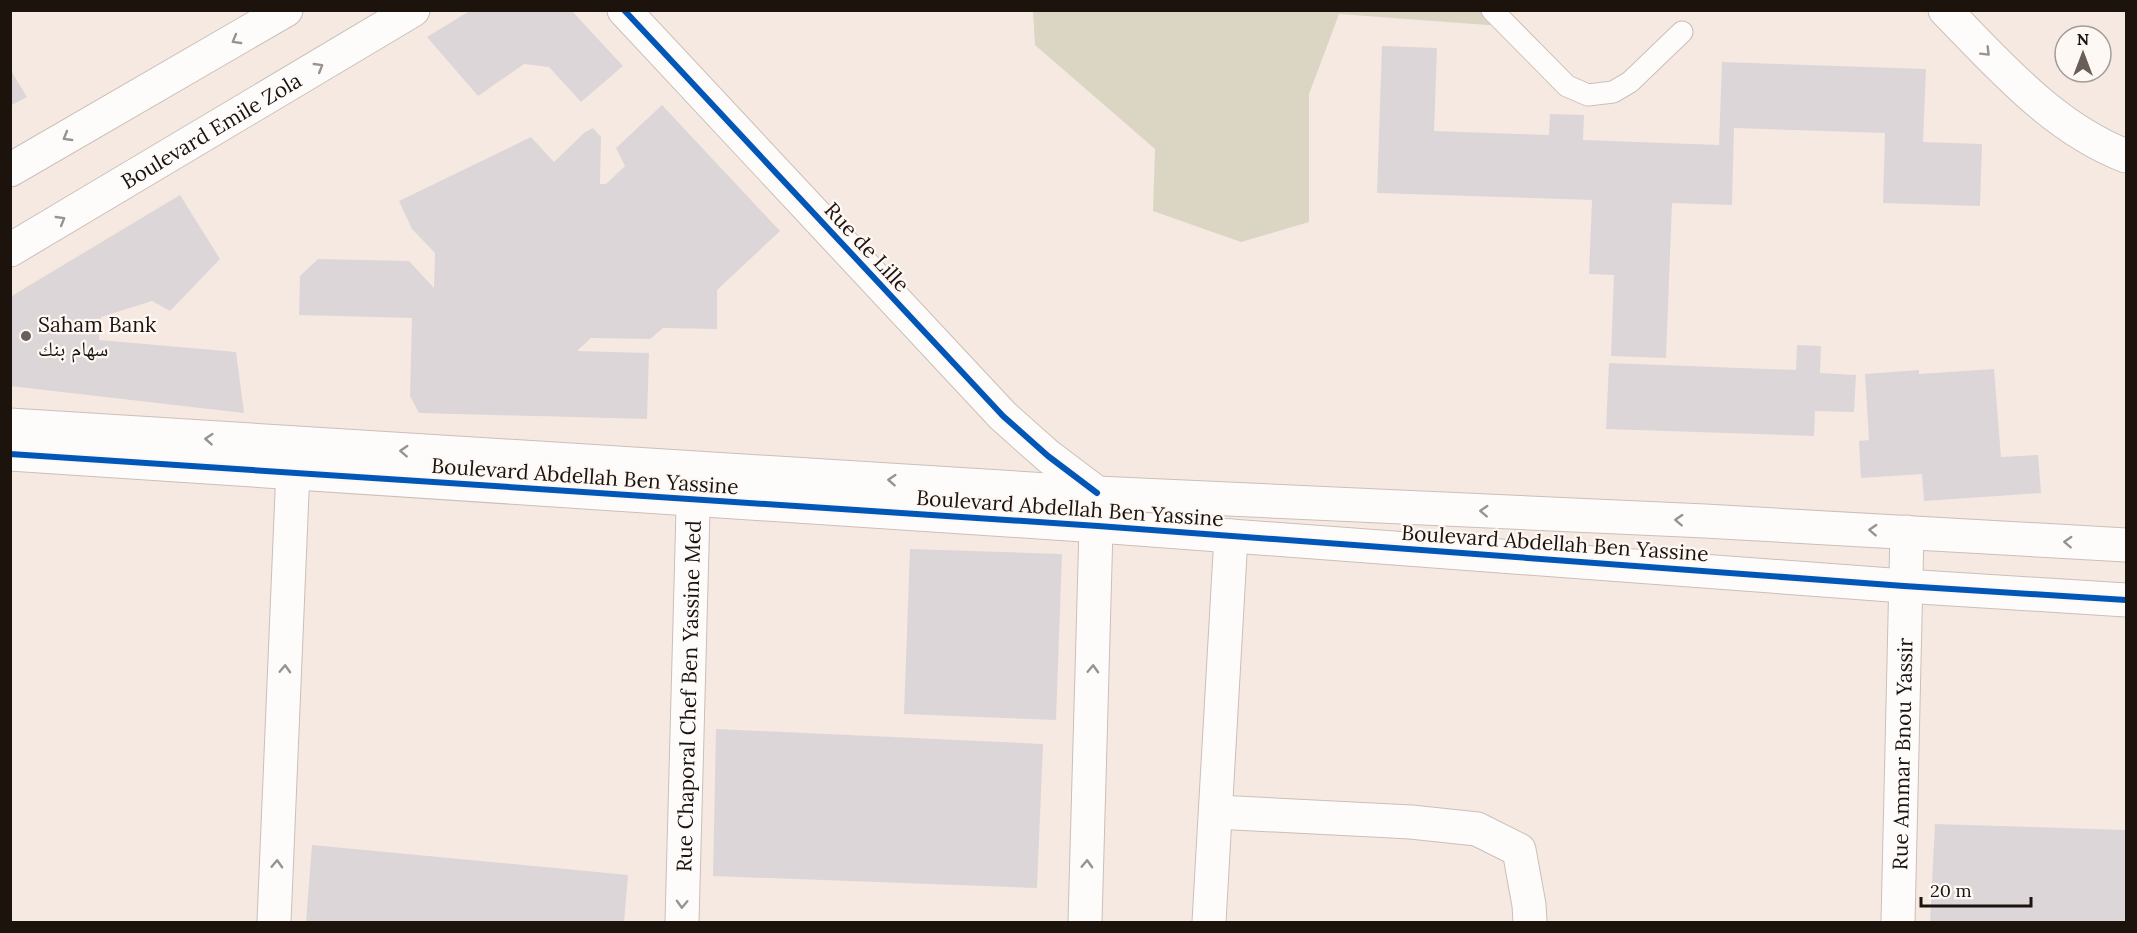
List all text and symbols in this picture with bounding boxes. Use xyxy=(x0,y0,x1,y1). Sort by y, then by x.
north arrow xyxy=(2053,24,2113,84)
text: N xyxy=(2077,29,2089,49)
one-way arrow xyxy=(232,32,242,44)
one-way arrow xyxy=(1980,45,1990,56)
one-way arrow xyxy=(313,63,323,74)
street label: Boulevard Emile Zola xyxy=(116,66,306,194)
one-way arrow xyxy=(63,130,73,141)
street label: Rue de Lille xyxy=(819,196,915,298)
one-way arrow xyxy=(55,216,65,228)
place label: Saham Bank سهام بنك xyxy=(38,311,157,363)
marker: Saham Bank سهام بنك xyxy=(19,329,33,343)
one-way arrow xyxy=(205,432,214,445)
one-way arrow xyxy=(400,444,409,457)
street label: Boulevard Abdellah Ben Yassine xyxy=(430,452,740,500)
one-way arrow xyxy=(888,474,897,487)
street label: Boulevard Abdellah Ben Yassine xyxy=(915,484,1225,532)
one-way arrow xyxy=(1479,505,1488,518)
one-way arrow xyxy=(1674,514,1683,527)
street label: Boulevard Abdellah Ben Yassine xyxy=(1400,519,1710,567)
street label: Rue Chaporal Chef Ben Yassine Med xyxy=(670,520,706,872)
one-way arrow xyxy=(1869,524,1878,537)
one-way arrow xyxy=(2064,536,2073,549)
street label: Rue Ammar Bnou Yassir xyxy=(1886,638,1918,871)
one-way arrow xyxy=(278,665,291,674)
one-way arrow xyxy=(1087,665,1100,674)
one-way arrow xyxy=(270,860,283,869)
one-way arrow xyxy=(1081,860,1094,869)
scale bar xyxy=(1921,870,2030,908)
text: 20 m xyxy=(1930,879,1972,902)
one-way arrow xyxy=(676,899,689,908)

